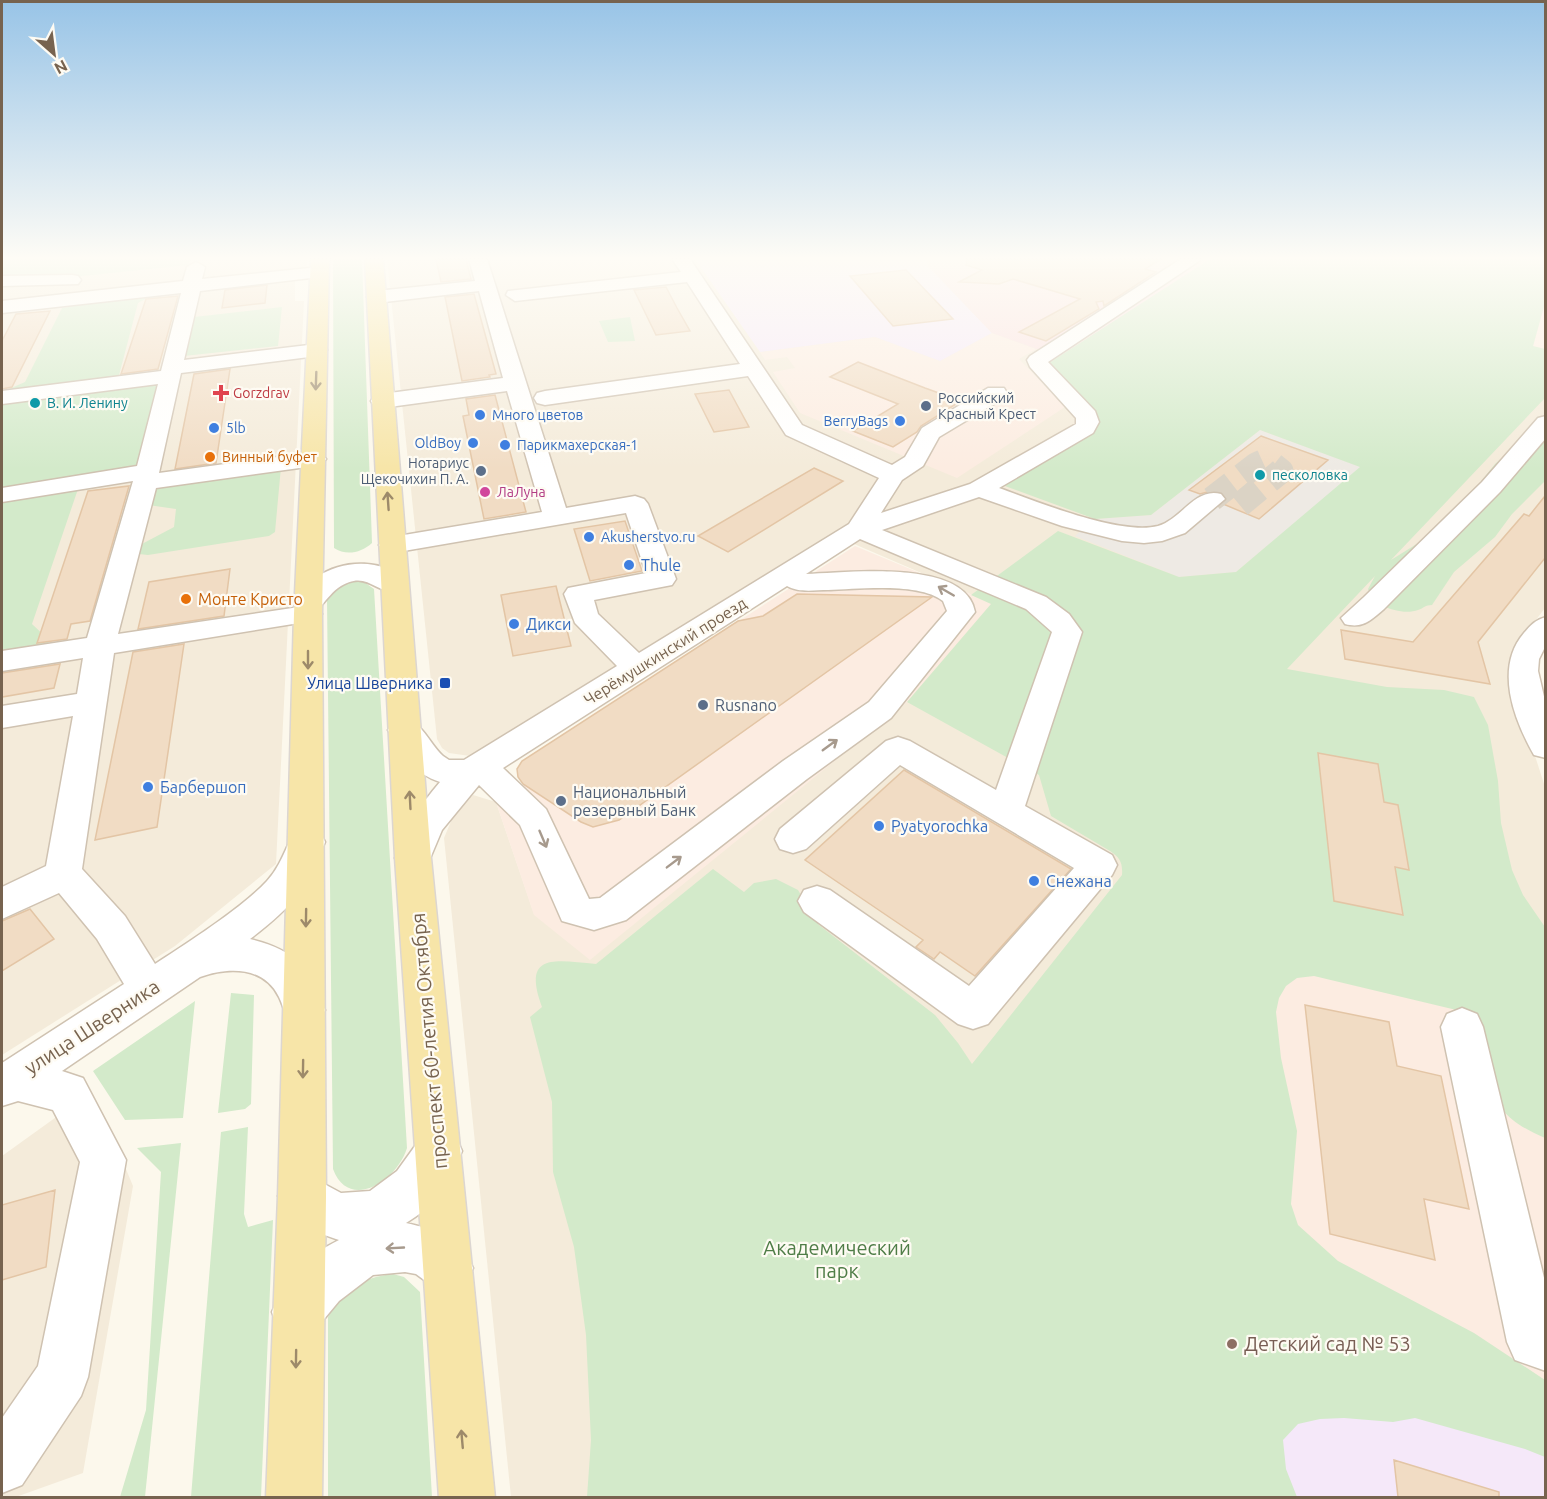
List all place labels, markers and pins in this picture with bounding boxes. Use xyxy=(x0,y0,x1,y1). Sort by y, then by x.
place label: Gorzdrav xyxy=(233,385,290,401)
marker: Gorzdrav xyxy=(214,386,228,400)
place label: Российский Красный Крест xyxy=(938,390,1036,422)
place label: В. И. Ленину xyxy=(47,395,128,411)
marker: В. И. Ленину xyxy=(28,396,42,410)
marker: Российский Красный Крест xyxy=(919,399,933,413)
place label: Много цветов xyxy=(492,407,583,423)
marker: Много цветов xyxy=(473,408,487,422)
place label: BerryBags xyxy=(824,413,888,429)
marker: BerryBags xyxy=(893,414,907,428)
place label: 5lb xyxy=(226,420,246,436)
marker: 5lb xyxy=(207,421,221,435)
place label: OldBoy xyxy=(414,435,461,451)
marker: OldBoy xyxy=(466,436,480,450)
place label: Парикмахерская-1 xyxy=(517,437,638,453)
marker: Парикмахерская-1 xyxy=(498,438,512,452)
place label: Винный буфет xyxy=(222,449,317,465)
marker: Винный буфет xyxy=(203,450,217,464)
place label: Нотариус Щекочихин П. А. xyxy=(361,455,469,487)
marker: Нотариус Щекочихин П. А. xyxy=(474,464,488,478)
place label: песколовка xyxy=(1272,467,1348,483)
marker: песколовка xyxy=(1253,468,1267,482)
place label: ЛаЛуна xyxy=(497,484,546,500)
marker: ЛаЛуна xyxy=(478,485,492,499)
place label: Akusherstvo.ru xyxy=(601,529,696,545)
marker: Akusherstvo.ru xyxy=(582,530,596,544)
place label: Thule xyxy=(641,556,681,574)
marker: Thule xyxy=(622,558,636,572)
place label: Монте Кристо xyxy=(198,590,303,608)
marker: Монте Кристо xyxy=(179,592,193,606)
place label: Дикси xyxy=(526,615,572,633)
marker: Дикси xyxy=(507,617,521,631)
place label: Улица Шверника xyxy=(307,674,433,692)
marker: Улица Шверника xyxy=(438,676,452,690)
place label: Rusnano xyxy=(715,696,777,714)
marker: Rusnano xyxy=(696,698,710,712)
place label: Барбершоп xyxy=(160,778,247,796)
marker: Барбершоп xyxy=(141,780,155,794)
place label: Национальный резервный Банк xyxy=(573,783,696,819)
marker: Национальный резервный Банк xyxy=(554,794,568,808)
place label: Pyatyorochka xyxy=(891,817,988,835)
marker: Pyatyorochka xyxy=(872,819,886,833)
place label: Снежана xyxy=(1046,872,1112,890)
marker: Снежана xyxy=(1027,874,1041,888)
place label: Детский сад № 53 xyxy=(1244,1332,1411,1355)
marker: Детский сад № 53 xyxy=(1225,1337,1239,1351)

